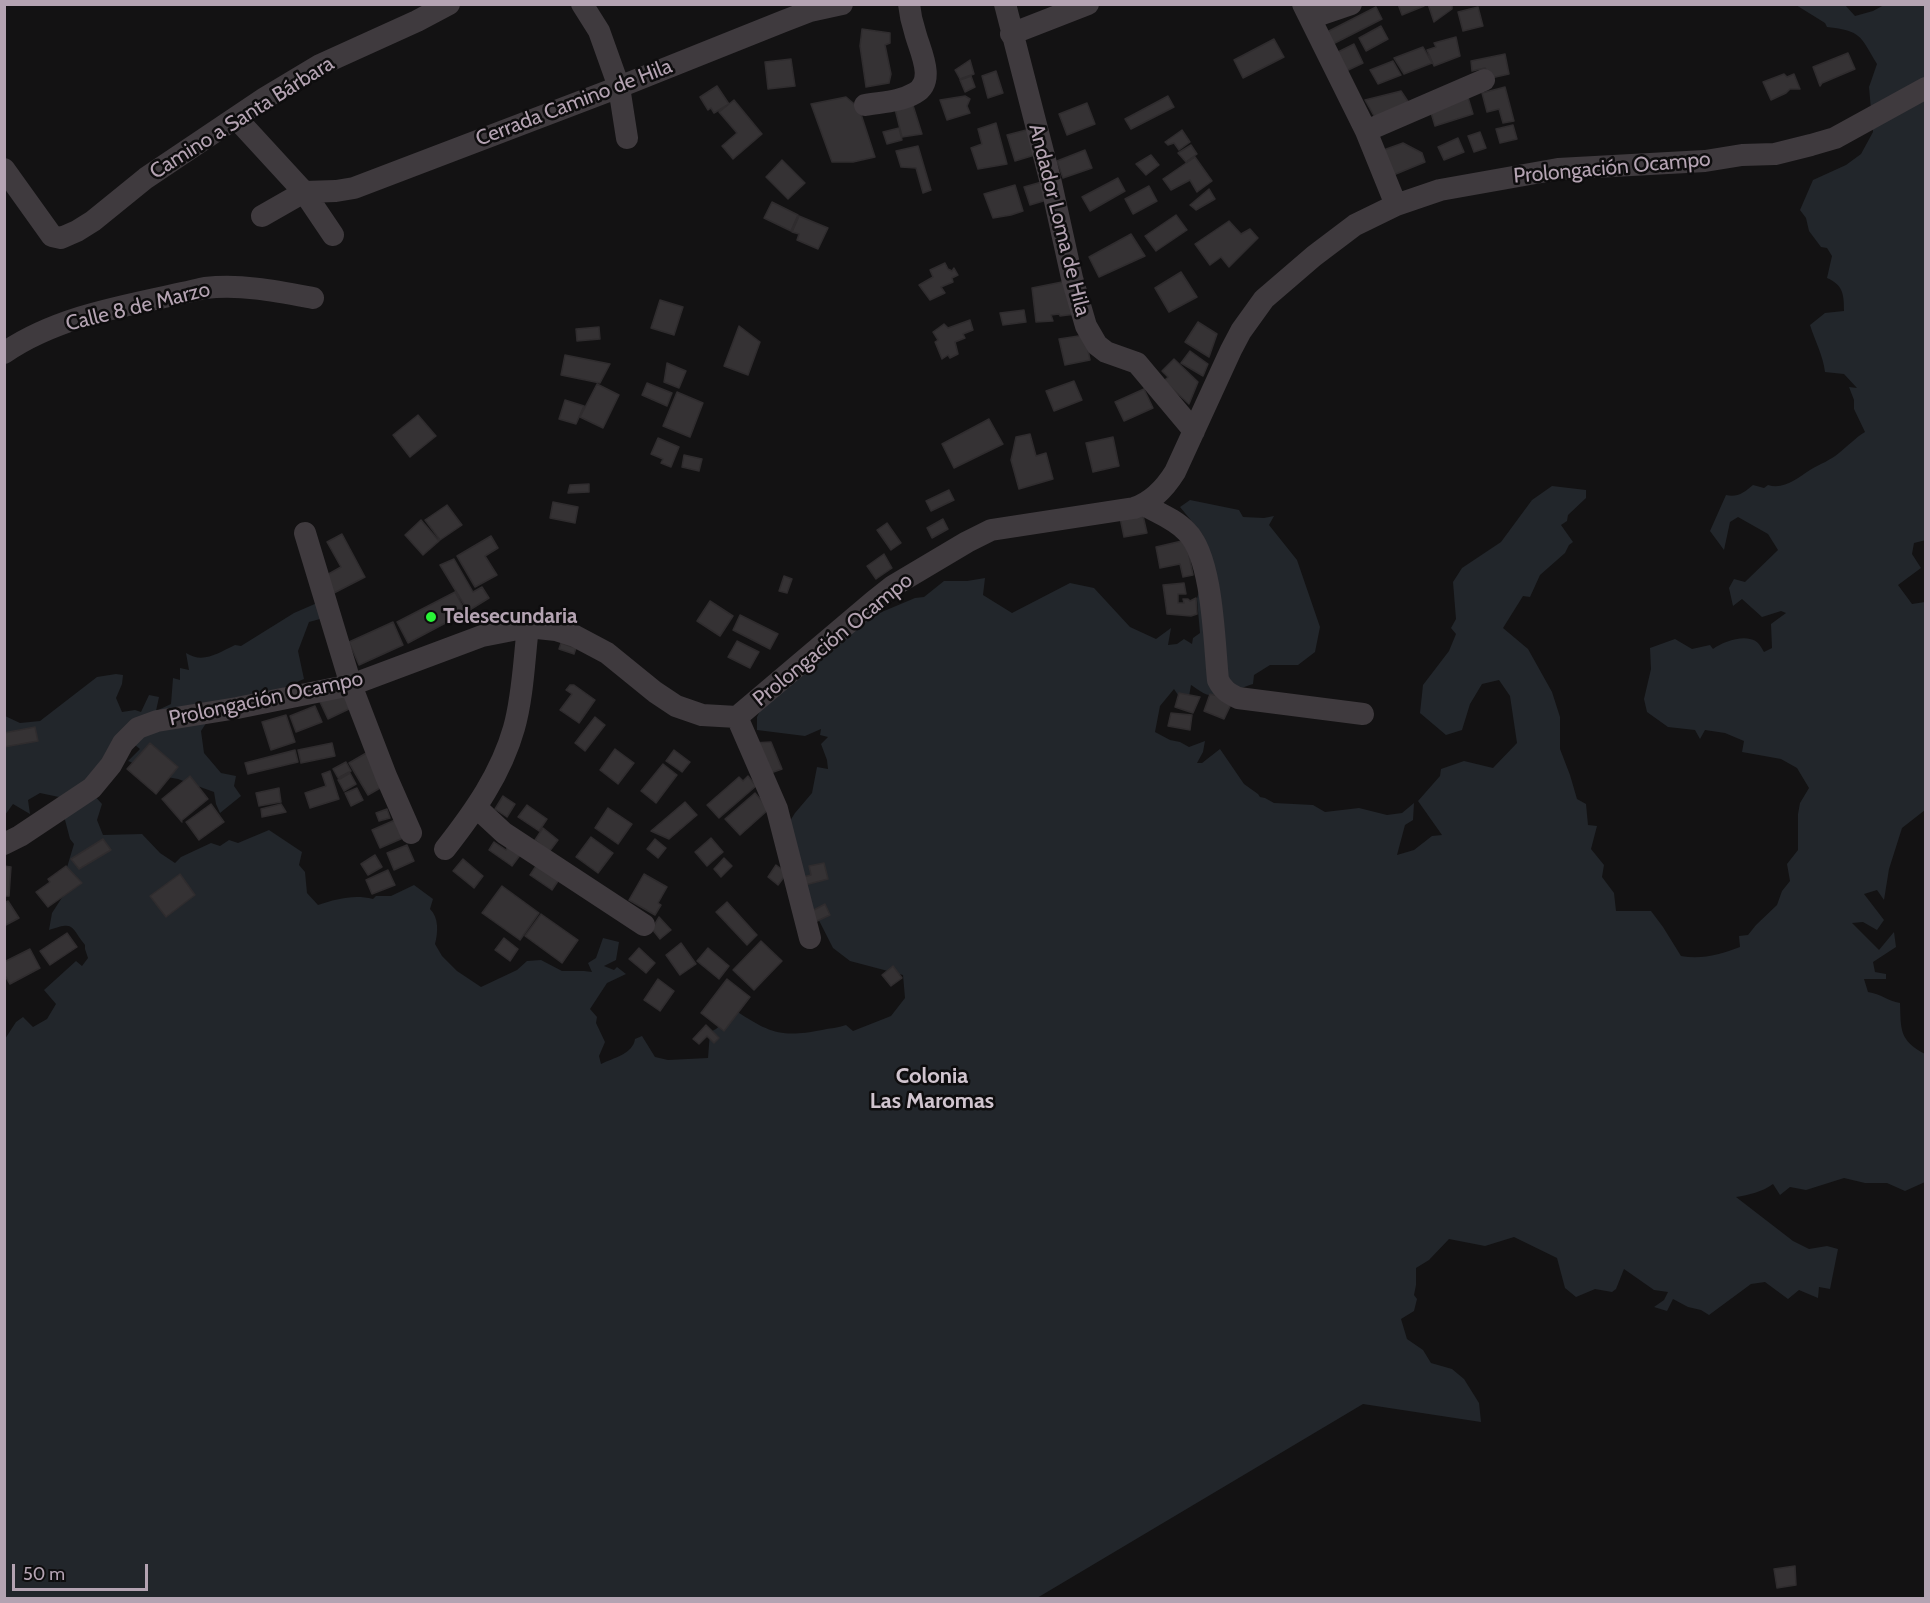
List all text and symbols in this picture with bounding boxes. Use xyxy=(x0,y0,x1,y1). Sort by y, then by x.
street label: Camino a Santa Bárbara xyxy=(145,51,339,185)
street label: Cerrada Camino de Hila xyxy=(472,54,676,152)
street label: Andador Loma de Hila xyxy=(1023,121,1095,319)
street label: Prolongación Ocampo xyxy=(1512,147,1712,189)
street label: Calle 8 de Marzo xyxy=(63,277,213,337)
street label: Prolongación Ocampo xyxy=(748,568,918,712)
place label: Telesecundaria xyxy=(443,604,577,630)
marker: Telesecundaria xyxy=(424,610,438,624)
street label: Prolongación Ocampo xyxy=(167,666,365,732)
district label: Colonia Las Maromas xyxy=(870,1064,994,1116)
scale bar xyxy=(15,1552,152,1590)
text: 50 m xyxy=(23,1563,65,1585)

